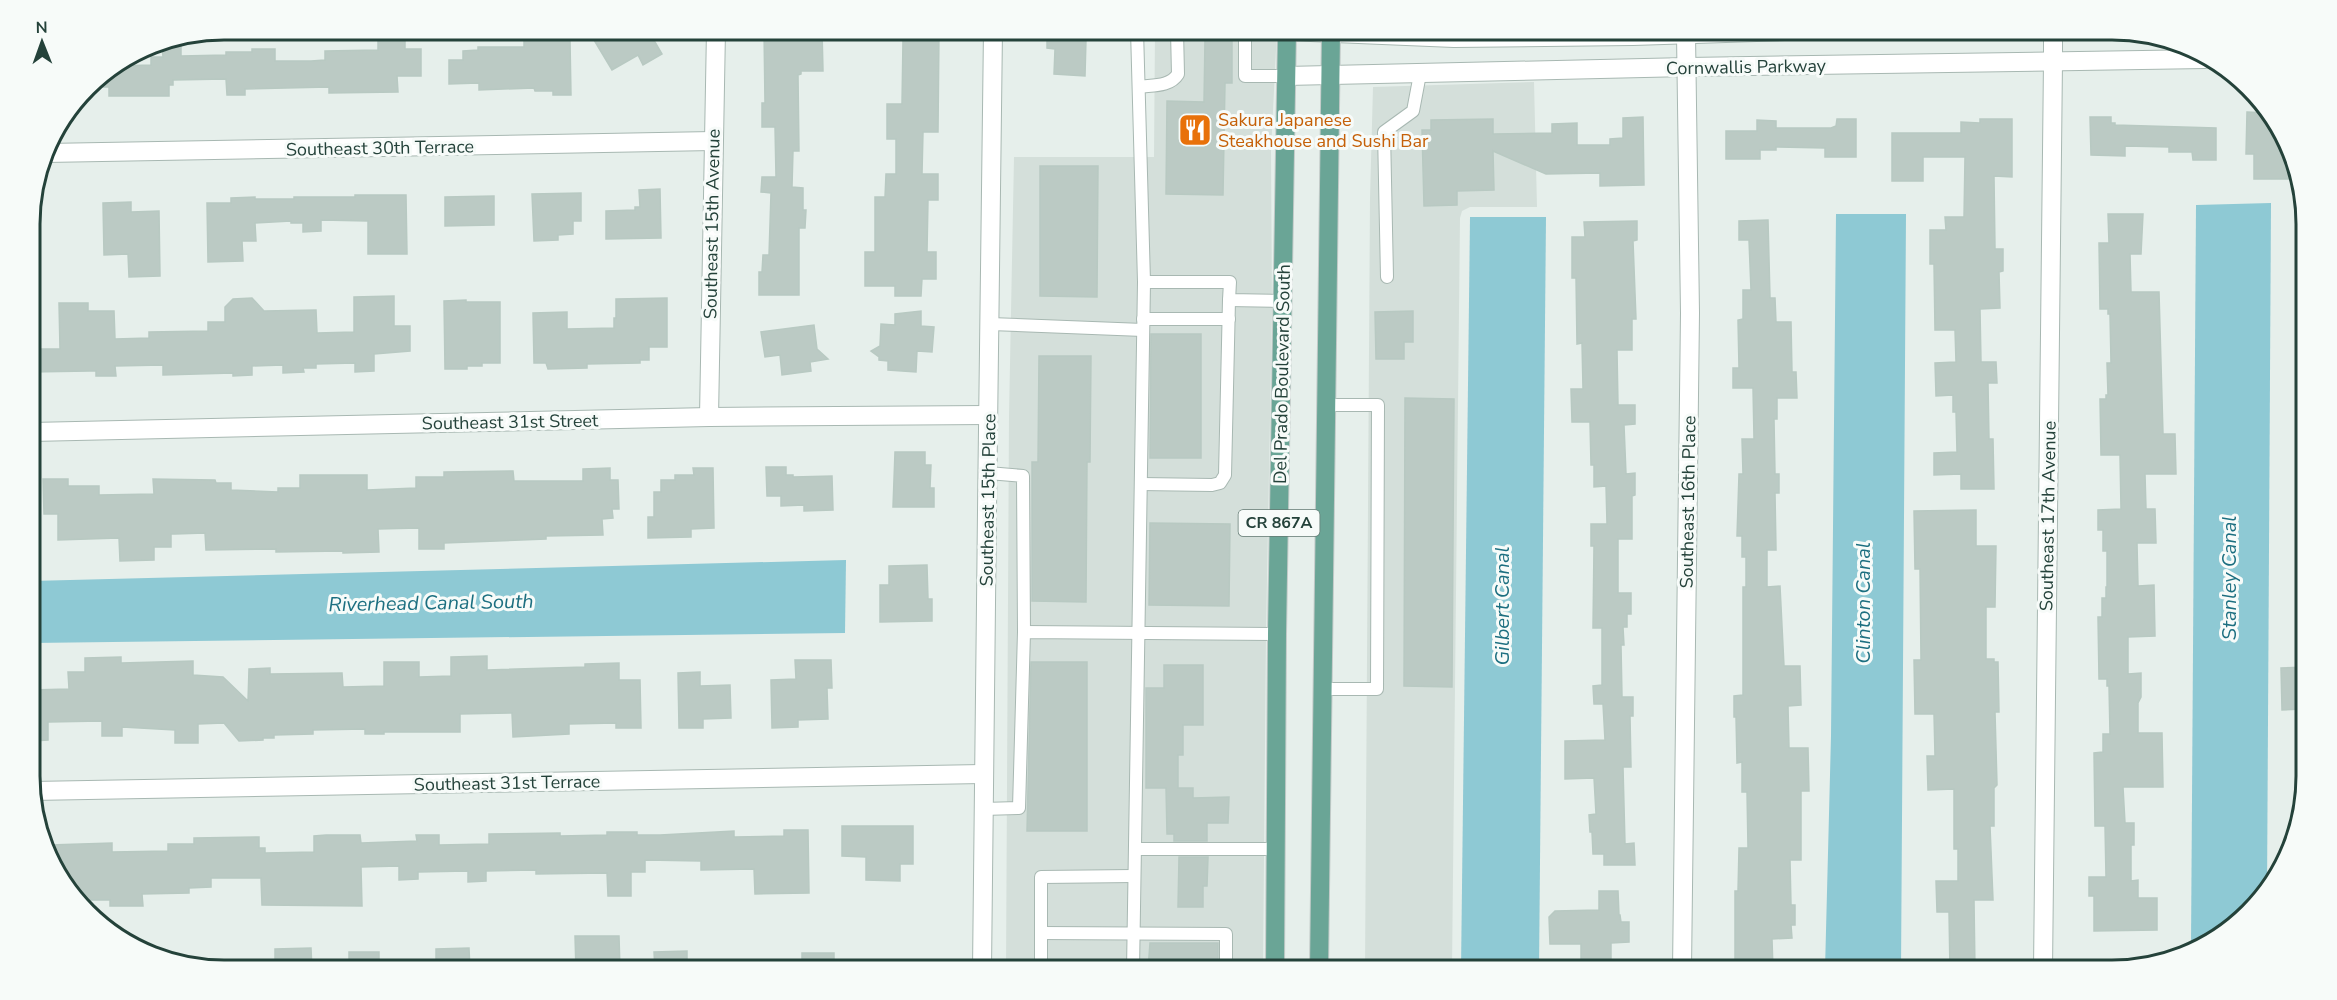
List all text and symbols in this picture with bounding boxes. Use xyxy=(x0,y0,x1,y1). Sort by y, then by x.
north arrow xyxy=(12,12,72,72)
text: N xyxy=(36,17,48,39)
street label: Cornwallis Parkway xyxy=(1666,54,1827,80)
place label: Sakura Japanese Steakhouse and Sushi Bar xyxy=(1218,108,1429,153)
restaurant icon: Sakura Japanese Steakhouse and Sushi Bar xyxy=(1177,112,1213,148)
street label: Southeast 15th Avenue xyxy=(698,129,726,319)
street label: Southeast 30th Terrace xyxy=(286,134,474,162)
street label: Del Prado Boulevard South xyxy=(1268,264,1296,484)
street label: Southeast 31st Street xyxy=(422,408,599,436)
street label: Southeast 15th Place xyxy=(974,413,1002,587)
street label: Southeast 16th Place xyxy=(1674,415,1702,589)
street label: Southeast 17th Avenue xyxy=(2034,421,2062,611)
road number: CR 867A xyxy=(1238,510,1320,536)
water label: Stanley Canal xyxy=(2216,516,2243,640)
water label: Clinton Canal xyxy=(1850,542,1877,664)
water label: Gilbert Canal xyxy=(1489,547,1516,665)
water label: Riverhead Canal South xyxy=(328,588,534,618)
street label: Southeast 31st Terrace xyxy=(414,769,600,797)

